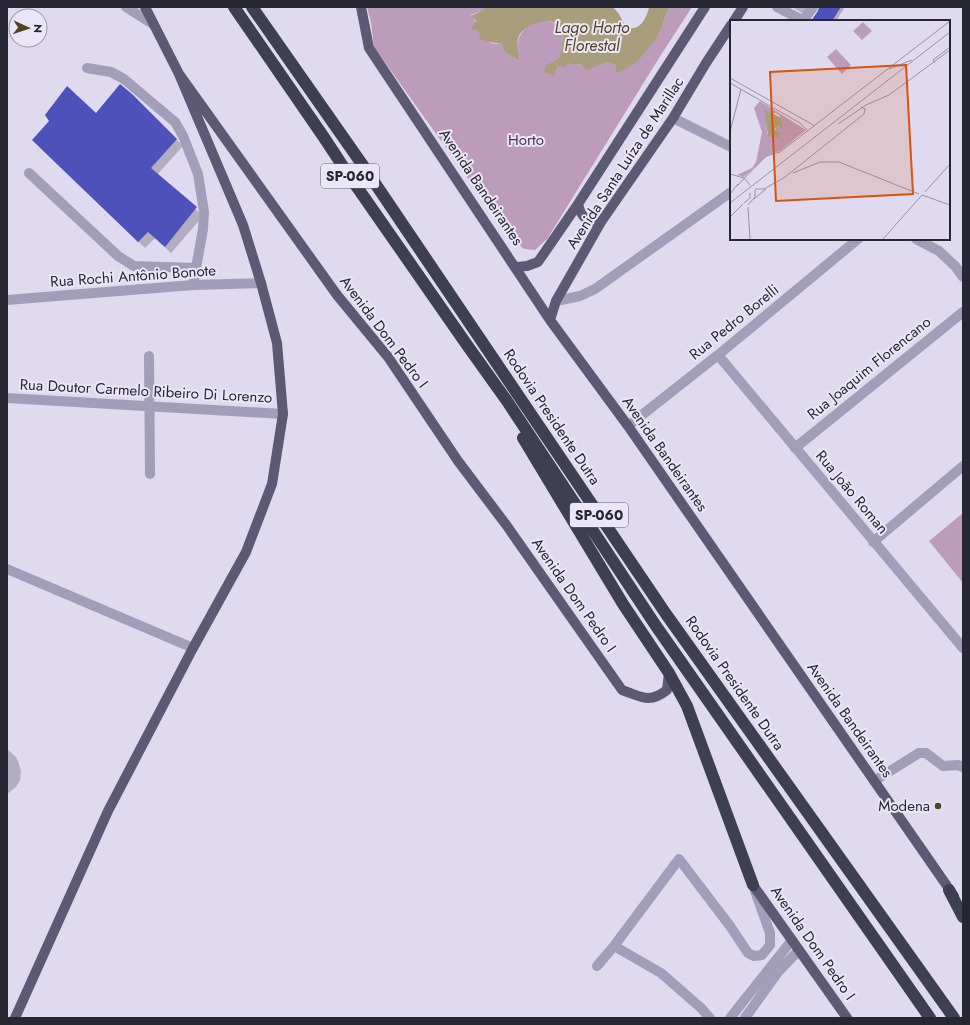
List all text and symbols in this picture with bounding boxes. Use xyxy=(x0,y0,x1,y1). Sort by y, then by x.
north arrow xyxy=(8,8,48,48)
water label: Lago Horto Florestal xyxy=(554,16,630,57)
inset map xyxy=(730,20,950,240)
text: N xyxy=(30,24,46,33)
street label: Avenida Santa Luíza de Marillac xyxy=(561,73,689,253)
street label: Avenida Bandeirantes xyxy=(434,124,528,250)
park label: Horto xyxy=(508,129,544,151)
road number: SP-060 xyxy=(321,164,379,188)
street label: Rua Rochi Antônio Bonote xyxy=(49,259,217,293)
street label: Avenida Dom Pedro I xyxy=(335,271,433,393)
street label: Rua Pedro Borelli xyxy=(684,279,784,365)
street label: Rua Joaquim Florencano xyxy=(802,311,936,425)
street label: Rodovia Presidente Dutra xyxy=(498,345,606,489)
street label: Rua Doutor Carmelo Ribeiro Di Lorenzo xyxy=(19,373,273,409)
street label: Avenida Bandeirantes xyxy=(617,392,713,516)
street label: Rua João Roman xyxy=(810,445,894,539)
road number: SP-060 xyxy=(570,503,628,527)
street label: Avenida Dom Pedro I xyxy=(526,533,622,657)
street label: Rodovia Presidente Dutra xyxy=(680,611,790,755)
street label: Avenida Bandeirantes xyxy=(802,658,898,782)
place label: Modena xyxy=(878,795,930,817)
marker: Modena xyxy=(933,801,943,811)
street label: Avenida Dom Pedro I xyxy=(765,881,861,1005)

